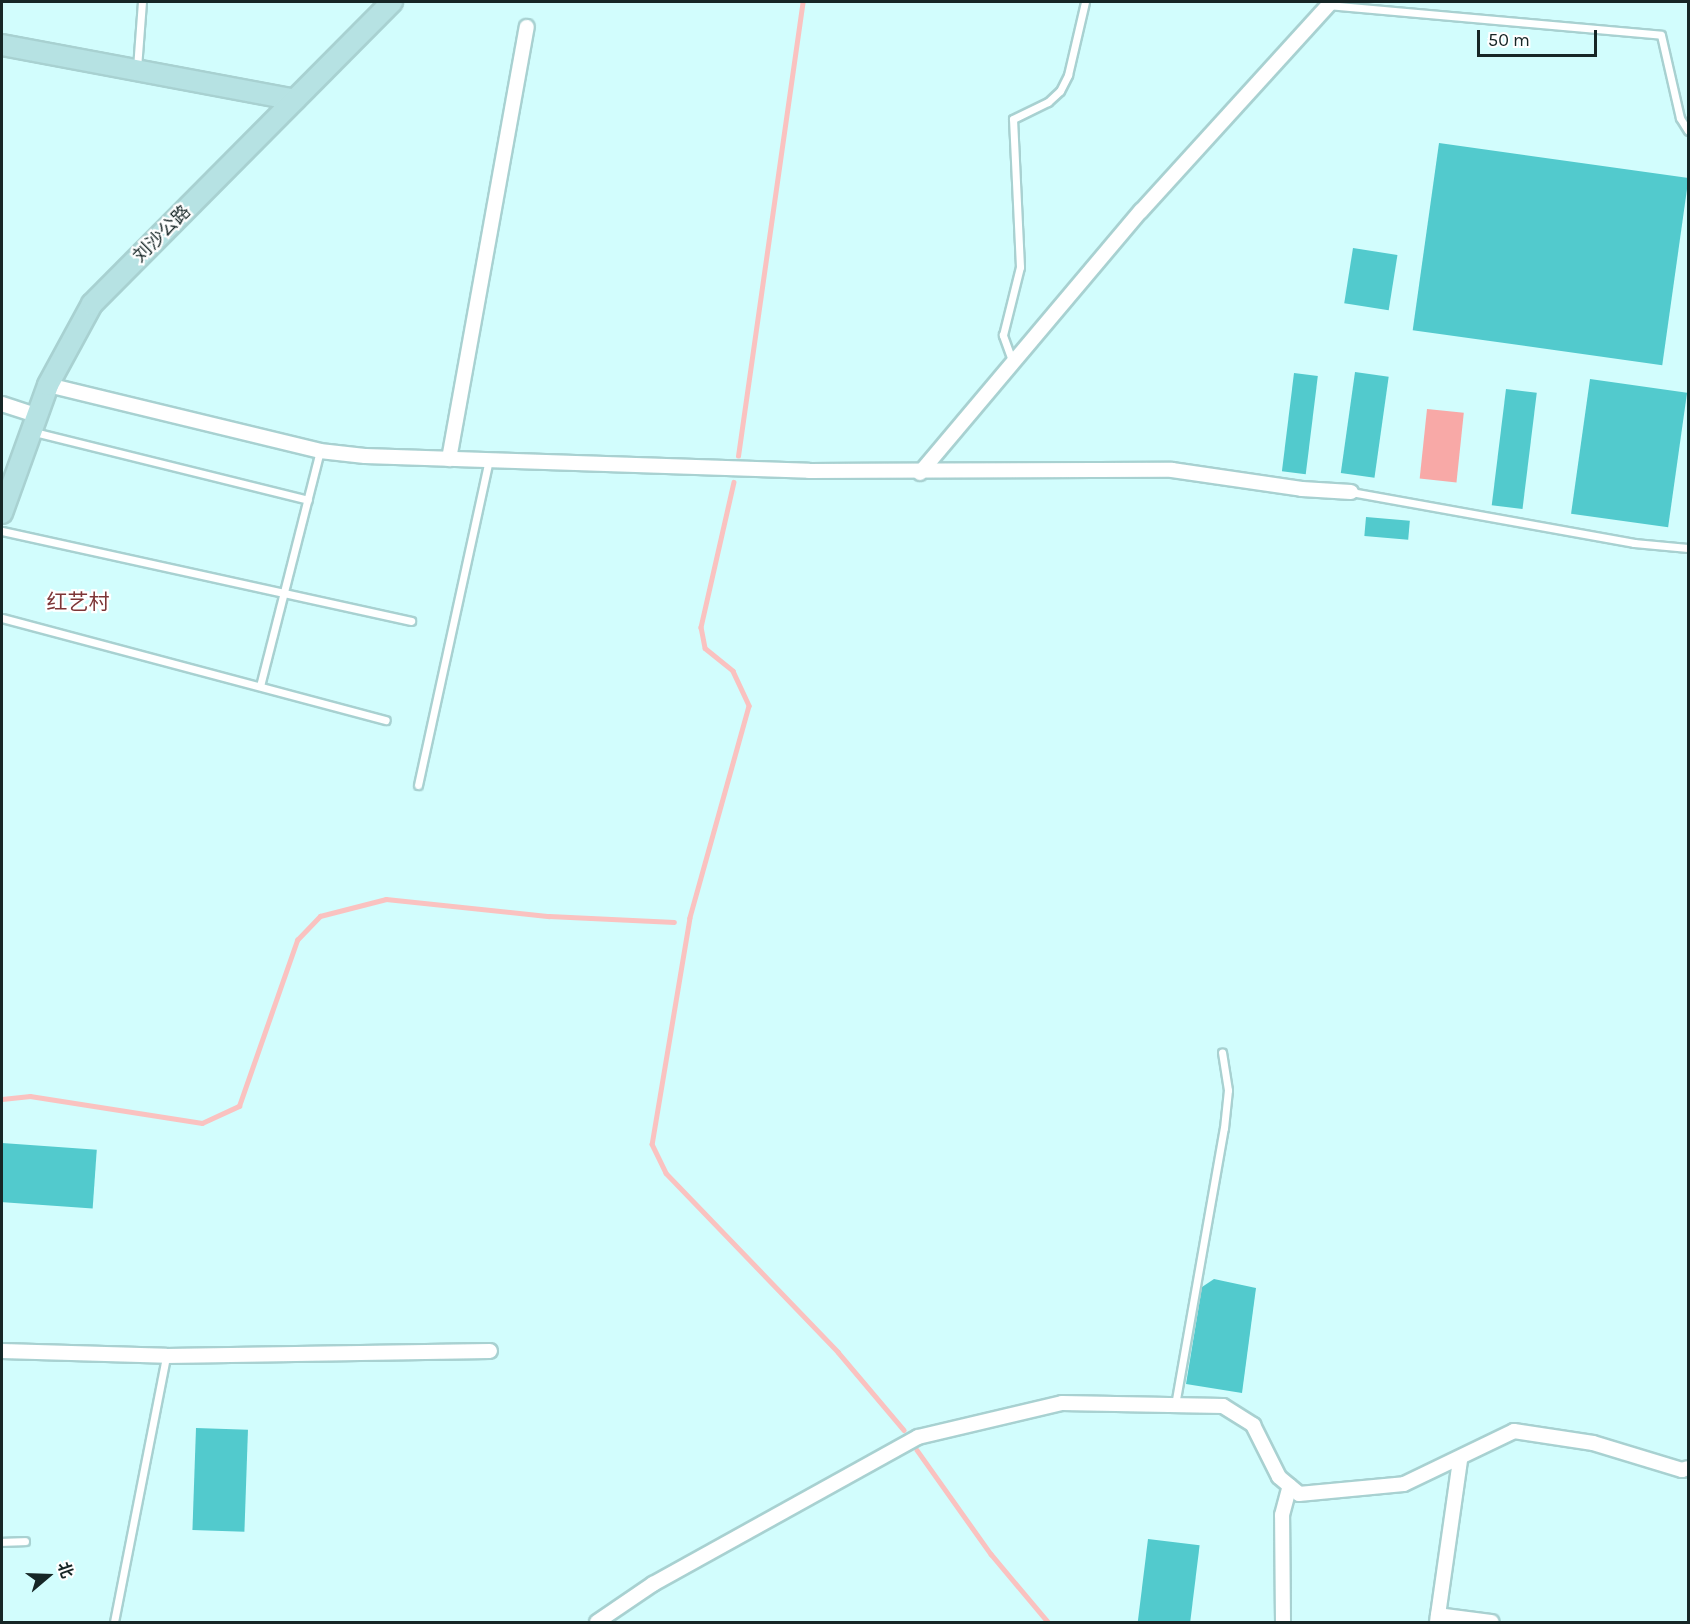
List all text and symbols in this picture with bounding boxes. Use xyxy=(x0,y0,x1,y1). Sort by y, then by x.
scale bar xyxy=(1480,18,1600,56)
text: 50 m xyxy=(1488,29,1530,51)
street label: 刘沙公路 xyxy=(129,201,195,267)
district label: 红艺村 xyxy=(47,589,109,615)
north arrow xyxy=(18,1546,78,1606)
text: 北 xyxy=(54,1559,77,1581)

